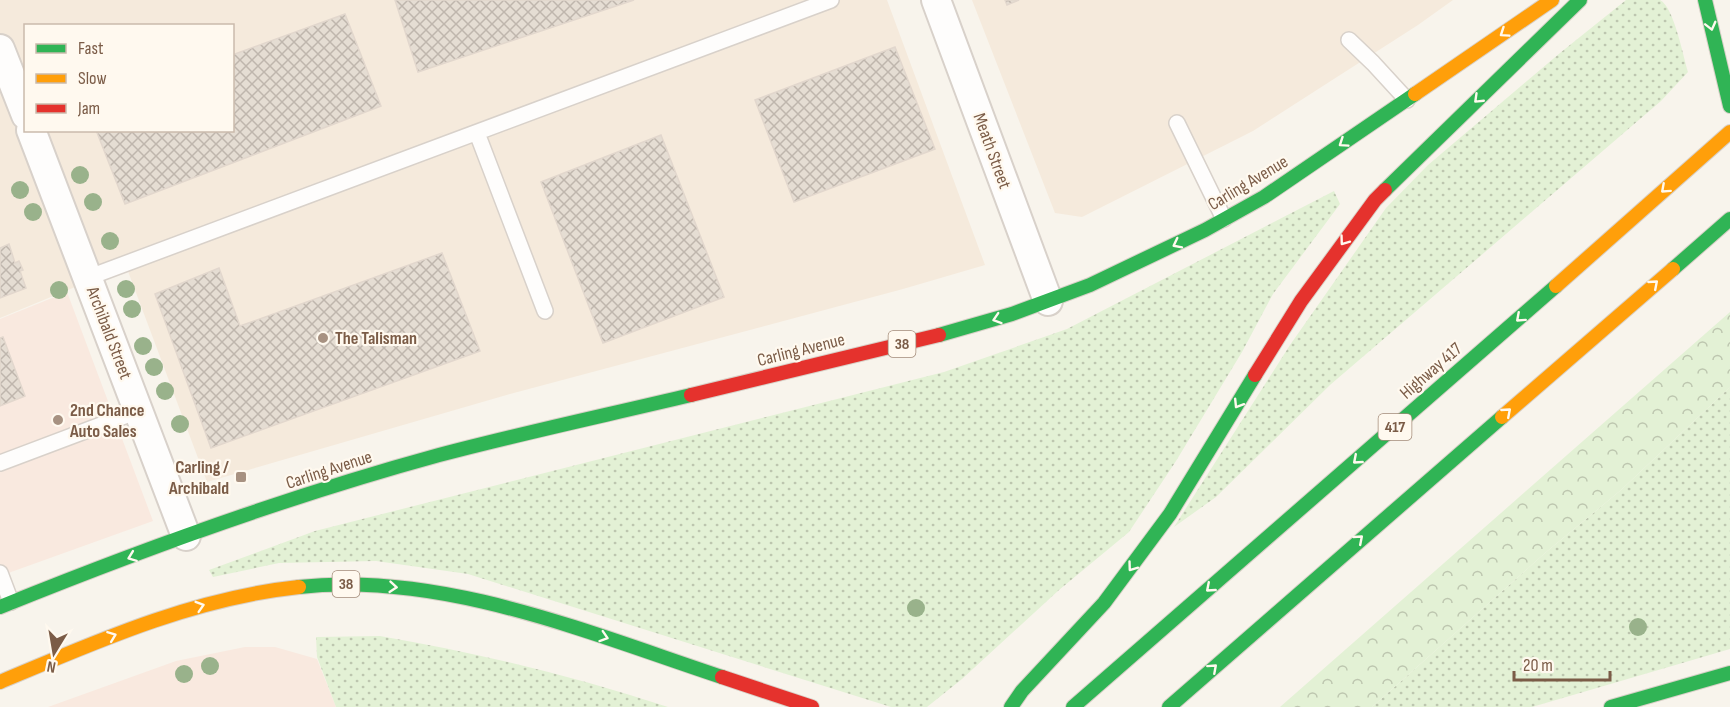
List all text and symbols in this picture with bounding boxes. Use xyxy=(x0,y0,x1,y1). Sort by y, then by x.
one-way arrow xyxy=(1704,21,1717,31)
legend xyxy=(24,24,234,132)
one-way arrow xyxy=(1500,26,1511,37)
text: Fast xyxy=(78,38,104,59)
text: Slow xyxy=(78,68,107,89)
one-way arrow xyxy=(1475,92,1486,103)
text: Jam xyxy=(77,98,100,119)
street label: Meath Street xyxy=(969,110,1016,192)
one-way arrow xyxy=(1339,136,1350,147)
street label: Carling Avenue xyxy=(1204,151,1292,215)
one-way arrow xyxy=(1661,182,1672,193)
one-way arrow xyxy=(1340,234,1351,245)
one-way arrow xyxy=(1172,237,1183,248)
one-way arrow xyxy=(1647,280,1658,291)
street label: Archibald Street xyxy=(81,283,136,383)
one-way arrow xyxy=(992,311,1003,324)
one-way arrow xyxy=(1516,311,1526,322)
place label: The Talisman xyxy=(335,328,417,349)
street label: Carling Avenue xyxy=(755,329,847,371)
marker: The Talisman xyxy=(316,331,330,345)
road number: 38 xyxy=(888,331,916,357)
street label: Highway 417 xyxy=(1396,338,1467,403)
one-way arrow xyxy=(1234,398,1246,408)
place label: 2nd Chance Auto Sales xyxy=(69,400,144,442)
one-way arrow xyxy=(1500,408,1511,419)
marker: 2nd Chance Auto Sales xyxy=(51,413,65,427)
road number: 417 xyxy=(1378,414,1412,440)
street label: Carling Avenue xyxy=(283,446,375,494)
one-way arrow xyxy=(1353,453,1364,464)
place label: Carling / Archibald xyxy=(168,457,229,499)
marker: Carling / Archibald xyxy=(234,470,248,484)
one-way arrow xyxy=(1352,536,1363,547)
one-way arrow xyxy=(127,549,137,562)
one-way arrow xyxy=(1128,561,1139,572)
road number: 38 xyxy=(332,571,360,597)
one-way arrow xyxy=(388,580,397,593)
one-way arrow xyxy=(1206,581,1217,592)
one-way arrow xyxy=(194,601,205,614)
north arrow xyxy=(24,623,84,683)
one-way arrow xyxy=(598,630,609,643)
one-way arrow xyxy=(106,631,117,643)
scale bar xyxy=(1514,644,1610,682)
text: 20 m xyxy=(1523,655,1553,676)
text: N xyxy=(45,656,57,676)
one-way arrow xyxy=(1206,664,1216,675)

